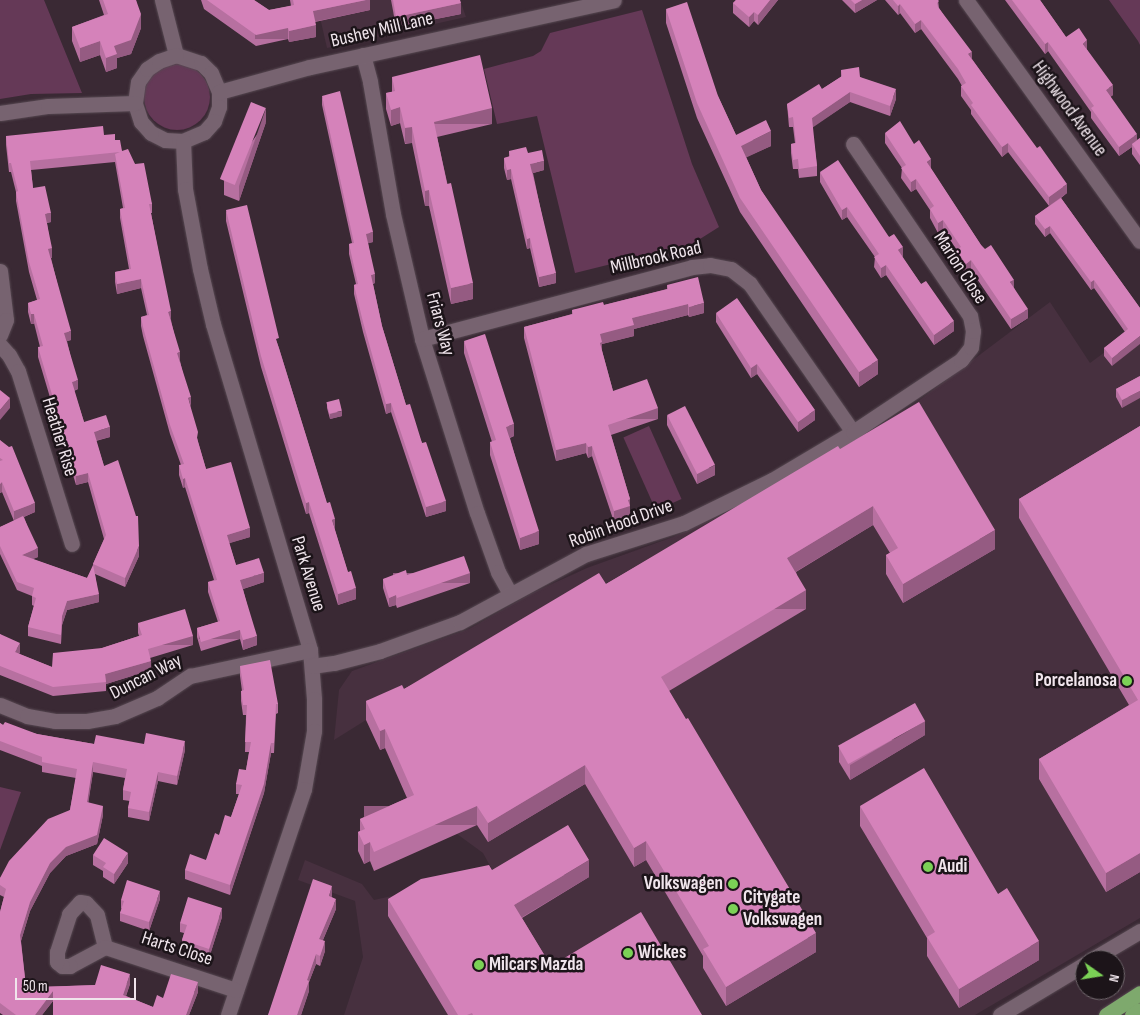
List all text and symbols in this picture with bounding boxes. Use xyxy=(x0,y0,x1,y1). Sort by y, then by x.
street label: Bushey Mill Lane xyxy=(329,7,435,53)
street label: Highwood Avenue xyxy=(1027,57,1111,161)
street label: Marion Close xyxy=(928,228,992,308)
street label: Millbrook Road xyxy=(608,236,704,280)
street label: Friars Way xyxy=(421,290,459,358)
street label: Heather Rise xyxy=(36,395,82,479)
street label: Robin Hood Drive xyxy=(566,495,676,553)
street label: Park Avenue xyxy=(286,534,330,614)
street label: Duncan Way xyxy=(106,649,186,705)
place label: Porcelanosa xyxy=(1035,670,1117,692)
marker: Porcelanosa xyxy=(1121,675,1133,687)
place label: Audi xyxy=(938,856,967,878)
marker: Audi xyxy=(922,861,934,873)
place label: Volkswagen xyxy=(644,873,723,895)
marker: Volkswagen xyxy=(727,878,739,890)
place label: Citygate Volkswagen xyxy=(743,887,822,931)
marker: Citygate Volkswagen xyxy=(727,903,739,915)
street label: Harts Close xyxy=(139,927,215,971)
place label: Wickes xyxy=(638,942,686,964)
marker: Wickes xyxy=(622,947,634,959)
north arrow xyxy=(1075,950,1125,1000)
place label: Milcars Mazda xyxy=(489,954,583,976)
marker: Milcars Mazda xyxy=(473,959,485,971)
scale bar xyxy=(18,968,139,1000)
text: N xyxy=(1105,973,1123,984)
text: 50 m xyxy=(23,977,48,996)

